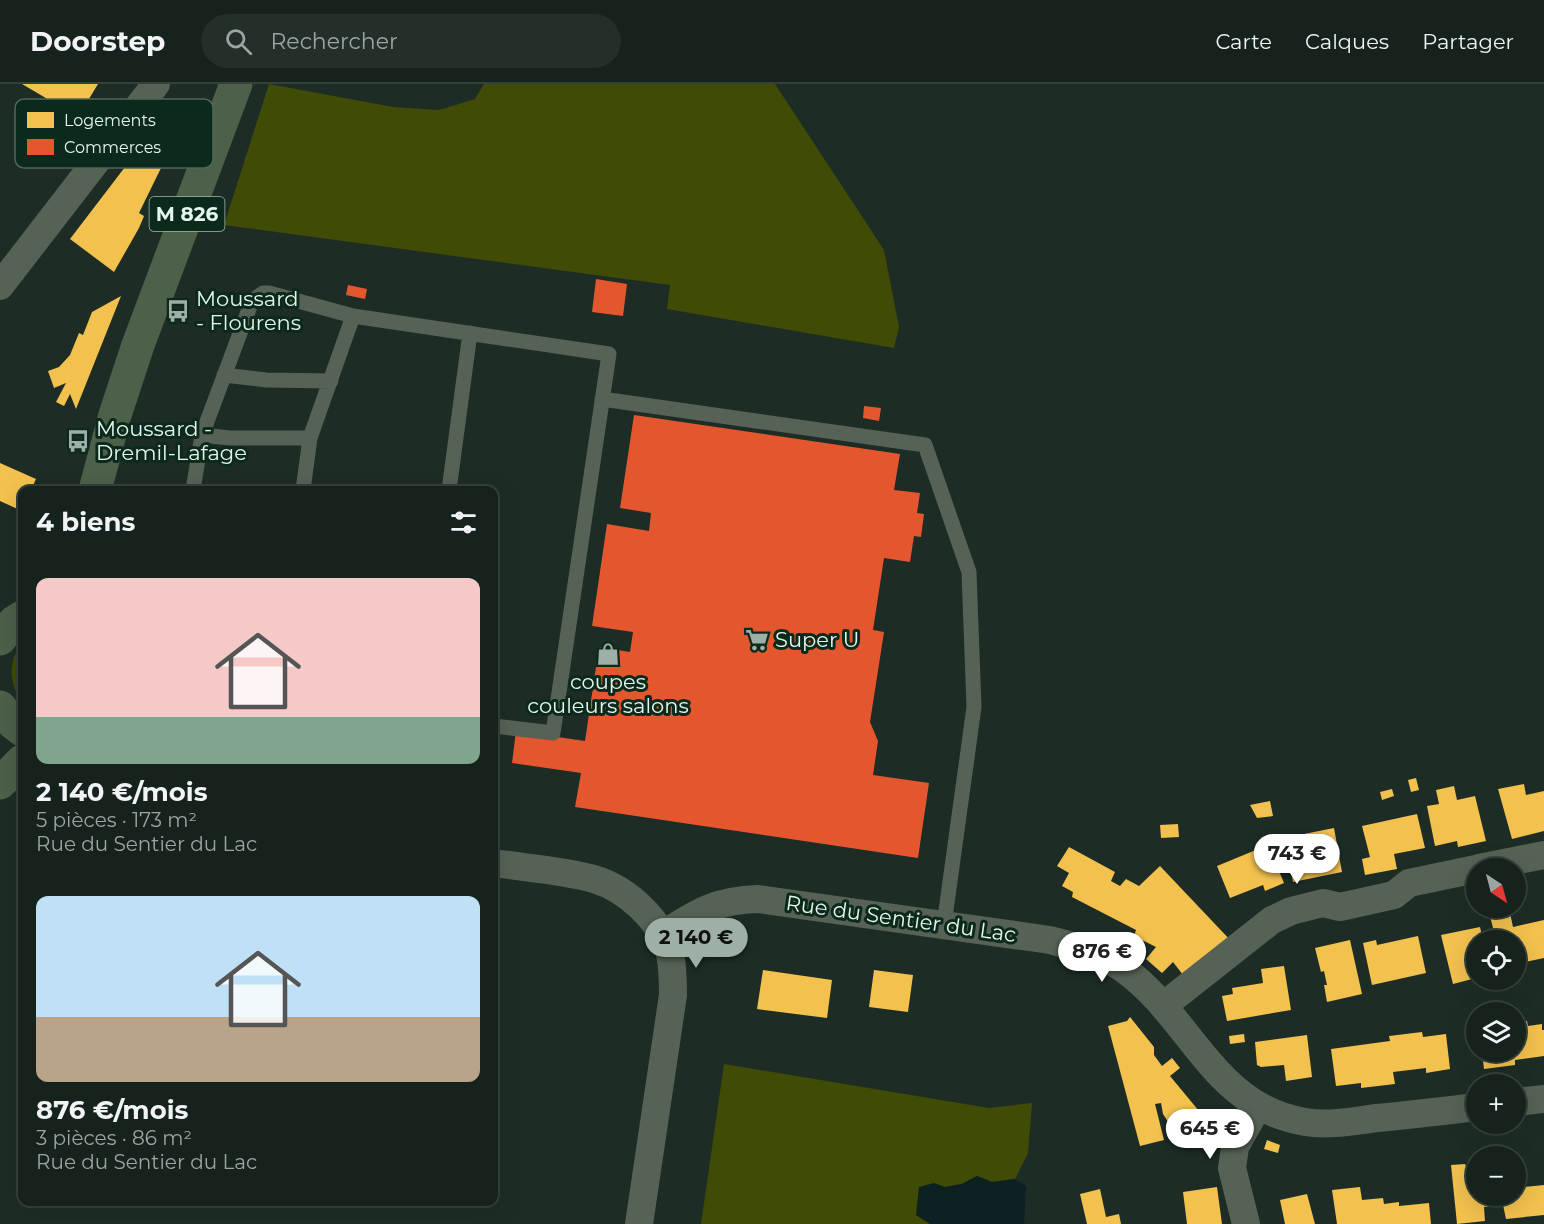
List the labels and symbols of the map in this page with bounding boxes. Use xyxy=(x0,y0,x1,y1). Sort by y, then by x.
legend xyxy=(15,99,213,168)
text: Logements xyxy=(64,111,156,130)
text: Commerces xyxy=(64,138,161,157)
road number: M 826 xyxy=(150,197,225,231)
place label: Moussard - Flourens xyxy=(196,286,301,335)
bus stop icon: Moussard - Flourens xyxy=(165,298,191,324)
place label: Moussard - Dremil-Lafage xyxy=(96,416,247,465)
bus stop icon: Moussard - Dremil-Lafage xyxy=(65,428,91,454)
supermarket icon: Super U xyxy=(744,627,770,653)
place label: Super U xyxy=(775,627,860,652)
shop icon: coupes couleurs salons xyxy=(595,641,621,667)
place label: coupes couleurs salons xyxy=(527,669,689,718)
pin: 743 € xyxy=(1255,834,1339,885)
north arrow xyxy=(1466,858,1526,918)
street label: Rue du Sentier du Lac xyxy=(784,890,1018,947)
pin: 2 140 € xyxy=(641,918,751,969)
pin: 876 € xyxy=(1060,932,1144,983)
pin: 645 € xyxy=(1168,1109,1252,1160)

